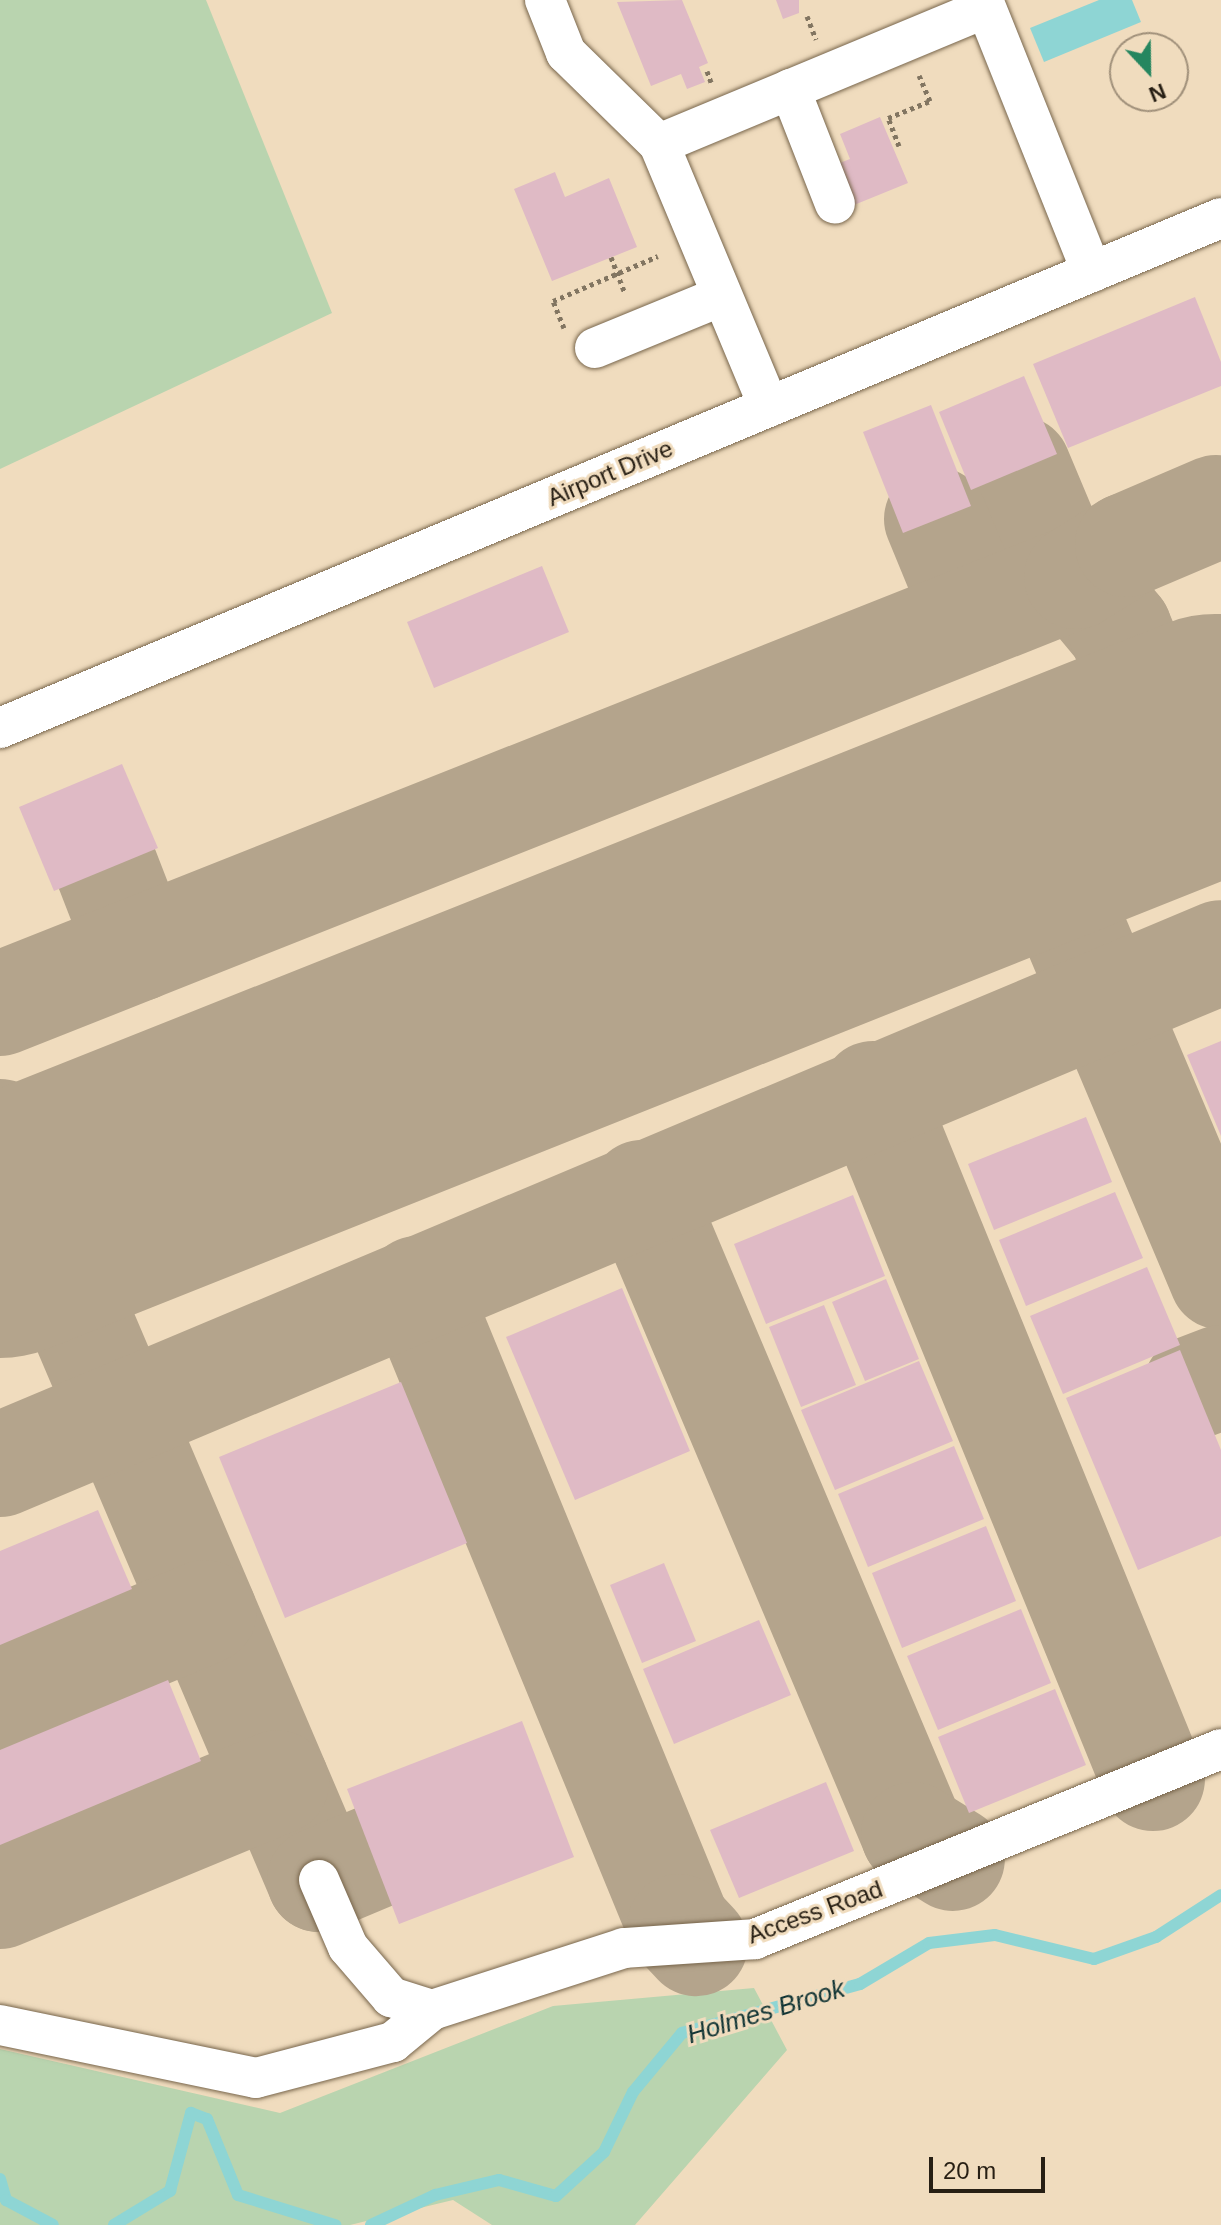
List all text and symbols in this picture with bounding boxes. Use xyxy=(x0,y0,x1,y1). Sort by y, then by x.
north arrow xyxy=(1109,32,1189,112)
text: N xyxy=(1145,78,1169,107)
street label: Airport Drive xyxy=(543,434,677,512)
street label: Access Road xyxy=(744,1874,886,1950)
water label: Holmes Brook xyxy=(683,1973,849,2051)
scale bar xyxy=(933,2141,1049,2191)
text: 20 m xyxy=(943,2157,996,2184)

